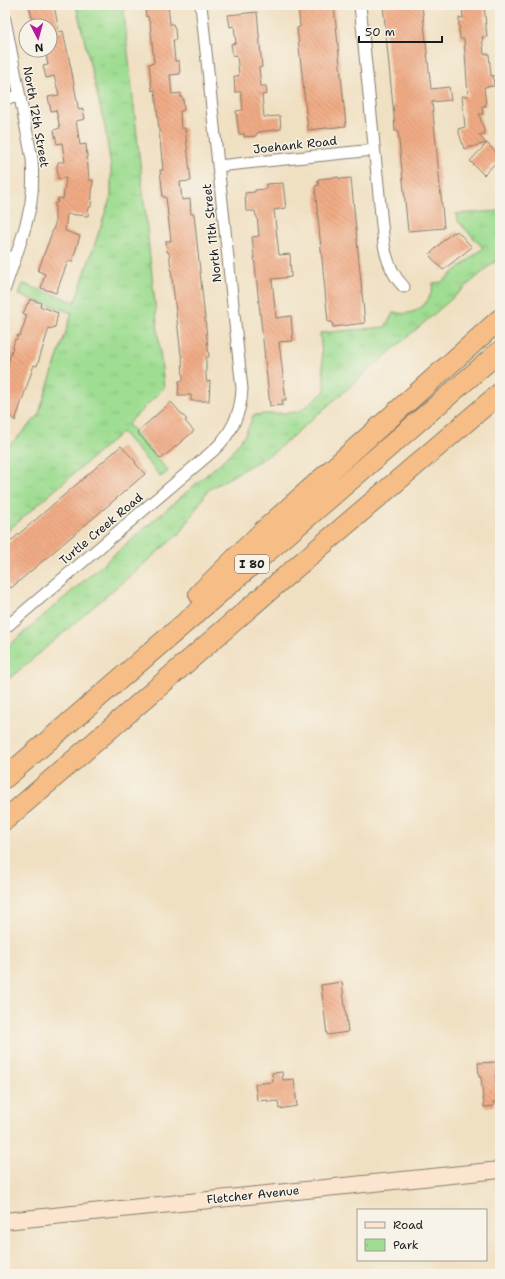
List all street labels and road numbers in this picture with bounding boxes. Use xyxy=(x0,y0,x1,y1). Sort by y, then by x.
street label: North 12th Street xyxy=(19,65,53,169)
street label: Joehank Road xyxy=(252,133,338,157)
street label: North 11th Street xyxy=(199,183,225,283)
street label: Turtle Creek Road xyxy=(56,489,146,569)
road number: I 80 xyxy=(235,555,269,573)
street label: Fletcher Avenue xyxy=(206,1182,300,1208)

